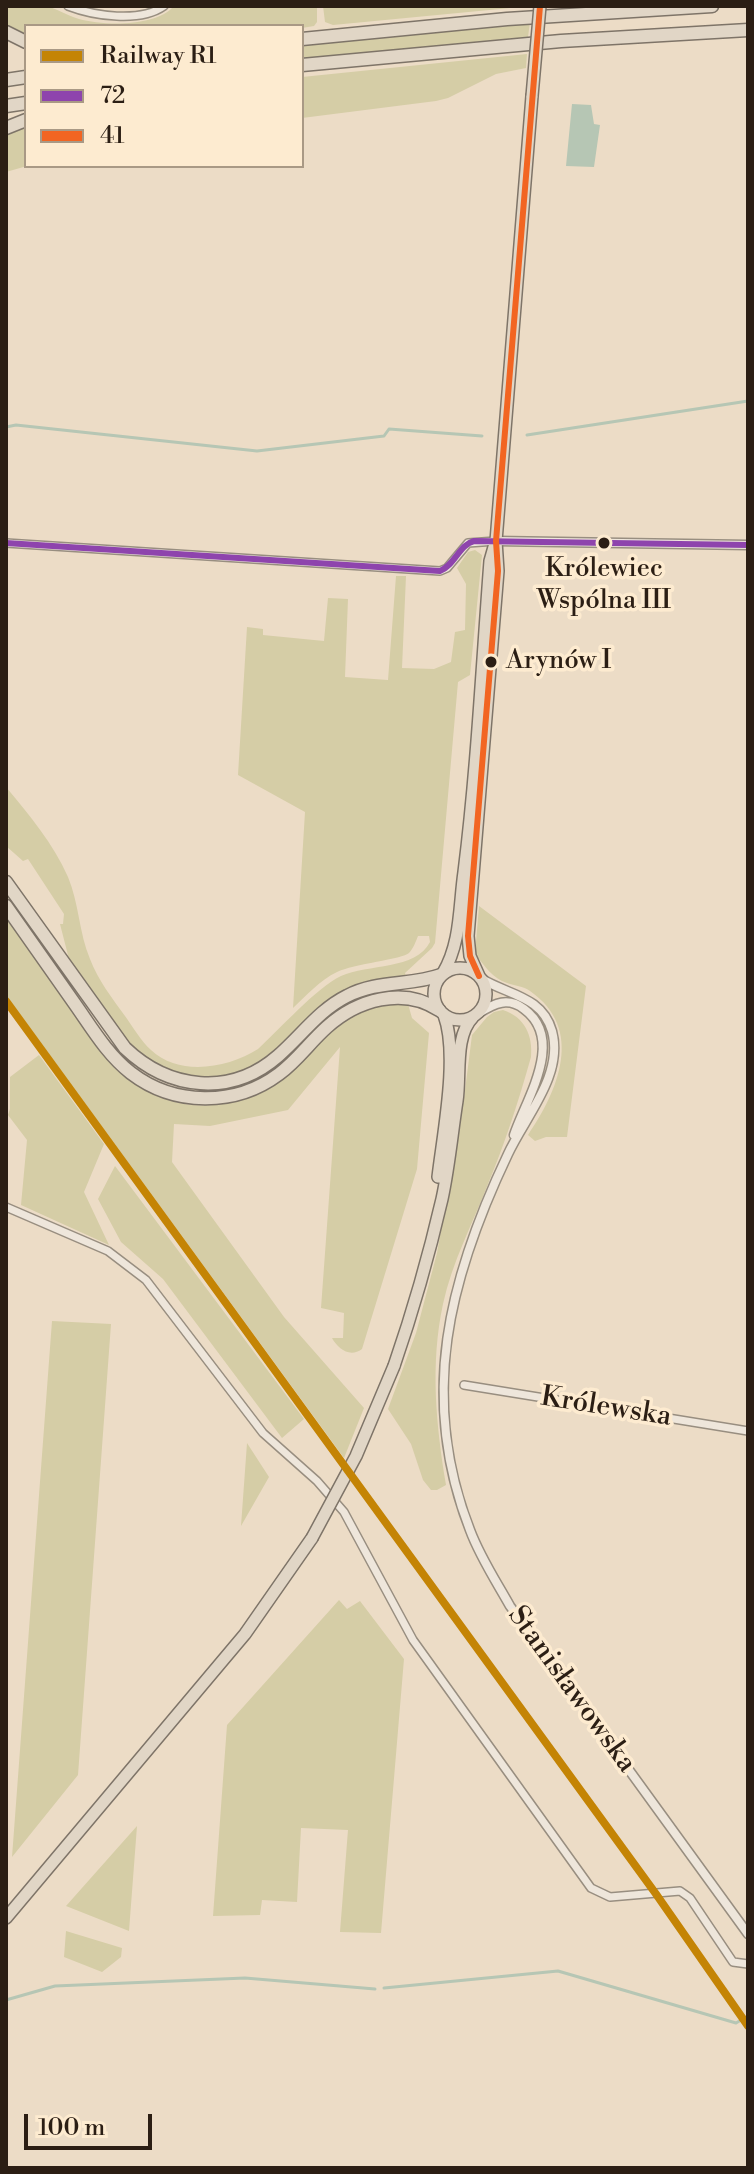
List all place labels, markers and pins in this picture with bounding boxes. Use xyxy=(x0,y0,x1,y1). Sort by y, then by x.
marker: Królewiec Wspólna III xyxy=(596,535,612,551)
place label: Królewiec Wspólna III xyxy=(537,554,671,616)
place label: Arynów I xyxy=(506,646,611,678)
marker: Arynów I xyxy=(483,654,499,670)

